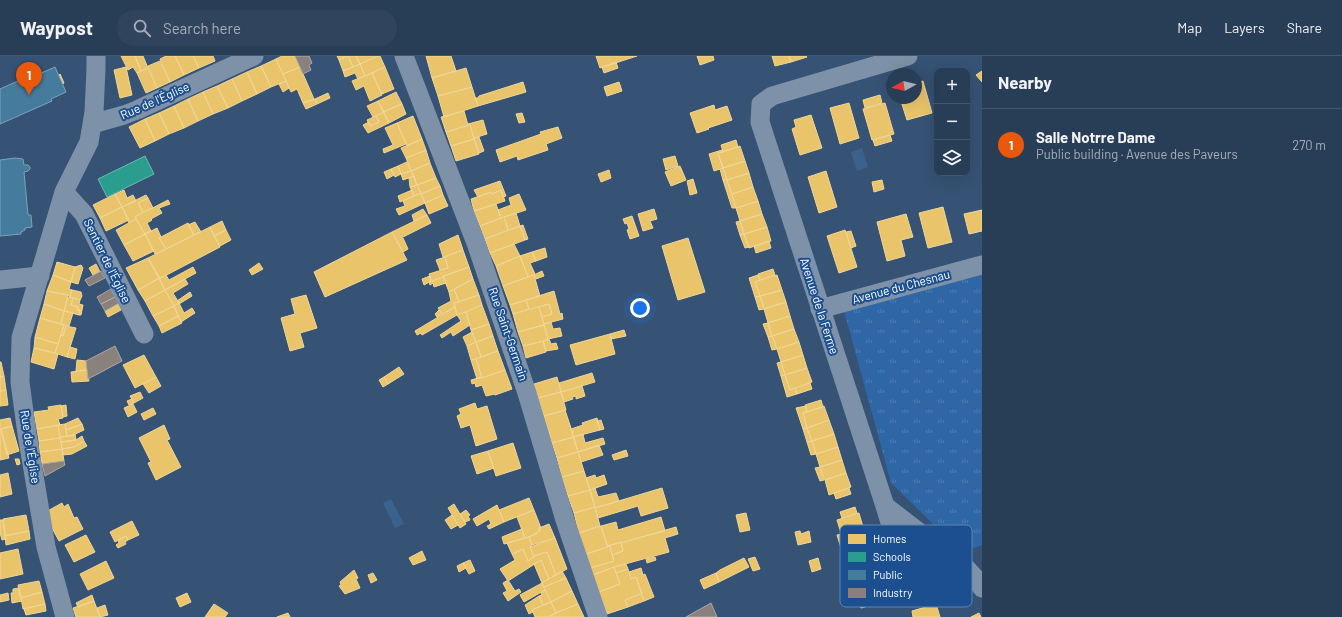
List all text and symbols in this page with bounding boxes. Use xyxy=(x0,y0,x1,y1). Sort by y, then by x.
search box xyxy=(117,10,397,46)
text: Waypost xyxy=(20,16,93,39)
icon: search xyxy=(131,17,153,39)
text: Search here xyxy=(163,19,241,37)
text: Map xyxy=(1177,19,1202,36)
text: Layers xyxy=(1224,19,1265,36)
text: Share xyxy=(1287,19,1322,36)
pin: 1 xyxy=(16,62,42,95)
north arrow xyxy=(886,68,922,104)
map controls xyxy=(934,68,970,176)
button: + xyxy=(934,68,970,104)
text: Nearby xyxy=(998,72,1052,92)
street label: Rue de l'Église xyxy=(118,79,191,122)
button: − xyxy=(934,104,970,140)
text: Salle Notrre Dame xyxy=(1036,128,1155,146)
text: 1 xyxy=(1009,137,1013,153)
text: 270 m xyxy=(1292,137,1326,153)
button: layers xyxy=(934,140,970,176)
text: Public building · Avenue des Paveurs xyxy=(1036,146,1238,162)
street label: Sentier de l'Église xyxy=(81,216,134,305)
street label: Avenue de la Ferme xyxy=(798,256,842,356)
street label: Avenue du Chesnau xyxy=(850,266,951,306)
street label: Rue Saint-Germain xyxy=(486,285,531,382)
your location xyxy=(630,298,650,318)
street label: Rue de l'Église xyxy=(18,409,44,484)
legend xyxy=(840,525,972,607)
text: Homes xyxy=(873,532,906,545)
text: Schools xyxy=(873,550,911,563)
text: Public xyxy=(873,568,903,581)
text: Industry xyxy=(873,586,912,599)

